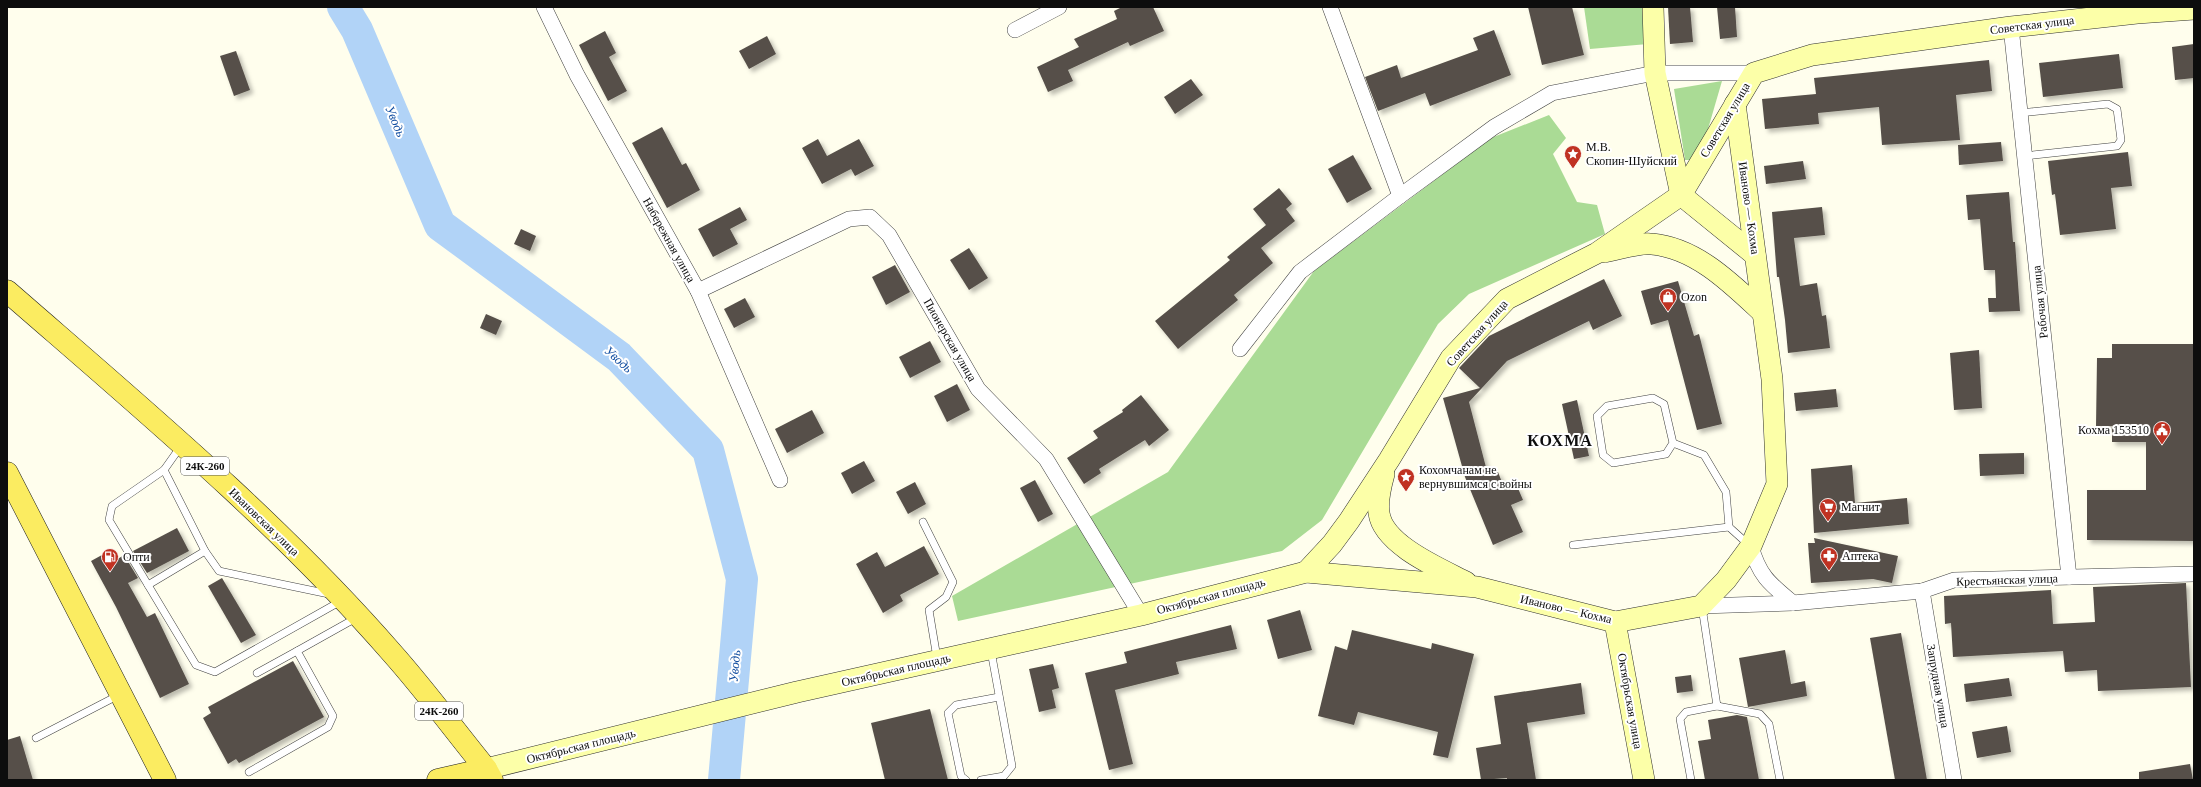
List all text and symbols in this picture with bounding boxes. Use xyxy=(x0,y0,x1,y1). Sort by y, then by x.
street label: Советская улица xyxy=(1989,13,2076,37)
street label: Советская улица xyxy=(1697,79,1753,160)
water label: Уводь xyxy=(382,103,409,139)
place label: М.В. Скопин-Шуйский xyxy=(1586,140,1678,168)
place icon: М.В. Скопин-Шуйский xyxy=(1563,144,1583,169)
street label: Иваново — Кохма xyxy=(1736,161,1763,256)
street label: Набережная улица xyxy=(640,195,698,285)
street label: Рабочая улица xyxy=(2029,264,2051,339)
shop icon: Ozon xyxy=(1658,287,1678,312)
place label: Ozon xyxy=(1681,290,1707,304)
street label: Пионерская улица xyxy=(921,296,980,384)
street label: Советская улица xyxy=(1443,296,1511,369)
water label: Уводь xyxy=(602,343,636,376)
public building icon: Кохма 153510 xyxy=(2152,420,2172,445)
place label: Кохма 153510 xyxy=(2078,423,2149,437)
district label: КОХМА xyxy=(1527,432,1593,449)
road number: 24К-260 xyxy=(181,457,229,475)
place label: Кохомчанам не вернувшимся с войны xyxy=(1419,463,1532,491)
place icon: Кохомчанам не вернувшимся с войны xyxy=(1396,467,1416,492)
street label: Ивановская улица xyxy=(226,485,302,559)
supermarket icon: Магнит xyxy=(1818,497,1838,522)
place label: Магнит xyxy=(1841,500,1881,514)
pharmacy icon: Аптека xyxy=(1819,546,1839,571)
fuel station icon: Опти xyxy=(100,547,120,572)
place label: Аптека xyxy=(1842,549,1879,563)
place label: Опти xyxy=(123,550,150,564)
street label: Крестьянская улица xyxy=(1956,571,2059,589)
street label: Октябрьская площадь xyxy=(1155,575,1267,617)
street label: Иваново — Кохма xyxy=(1519,592,1614,626)
street label: Запрудная улица xyxy=(1924,643,1952,730)
water label: Уводь xyxy=(726,649,743,683)
street label: Октябрьская площадь xyxy=(840,650,953,689)
street label: Октябрьская улица xyxy=(1615,652,1645,751)
road number: 24К-260 xyxy=(415,702,463,720)
street label: Октябрьская площадь xyxy=(525,726,637,766)

